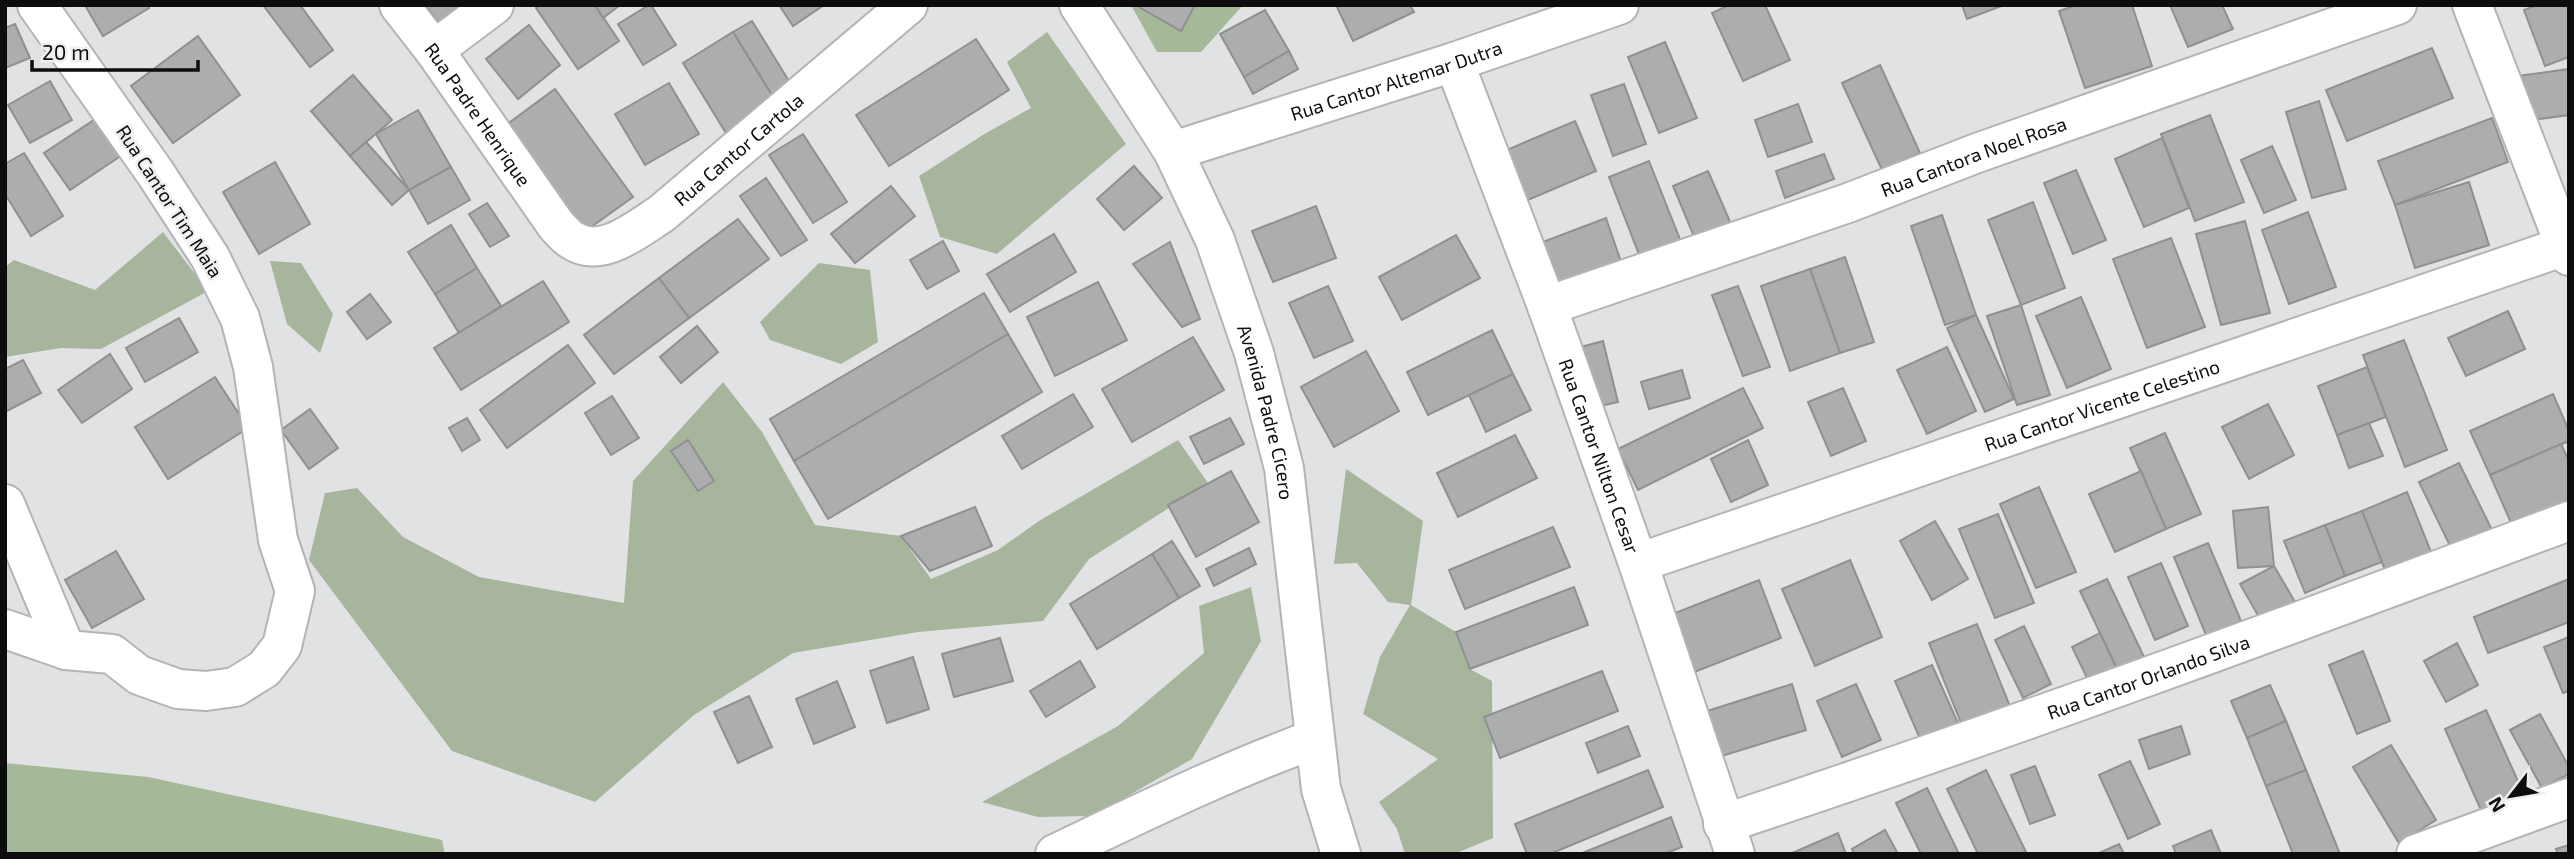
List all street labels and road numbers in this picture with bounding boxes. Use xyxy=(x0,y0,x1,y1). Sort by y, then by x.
street label: Rua Cantor Altemar Dutra xyxy=(1287,35,1505,125)
street label: Rua Padre Henrique xyxy=(421,37,537,190)
street label: Rua Cantor Cartola xyxy=(669,88,807,210)
street label: Rua Cantora Noel Rosa xyxy=(1877,111,2069,201)
street label: Rua Cantor Tim Maia xyxy=(112,120,228,282)
street label: Avenida Padre Cicero xyxy=(1233,321,1299,501)
street label: Rua Cantor Vicente Celestino xyxy=(1981,354,2222,455)
street label: Rua Cantor Nilton Cesar xyxy=(1555,355,1645,557)
street label: Rua Cantor Orlando Silva xyxy=(2044,629,2252,723)

